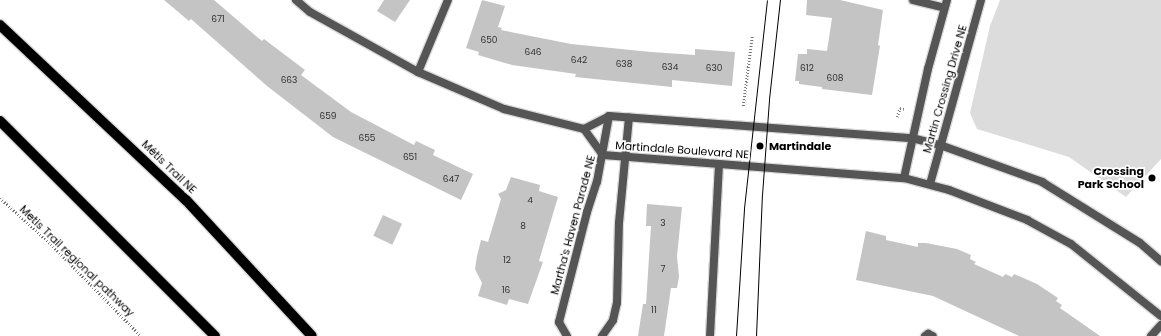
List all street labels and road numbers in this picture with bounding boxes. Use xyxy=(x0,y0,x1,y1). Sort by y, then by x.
street label: Martin Crossing Drive NE xyxy=(920,23,970,155)
street label: Métis Trail NE xyxy=(139,138,199,196)
street label: Martindale Boulevard NE xyxy=(615,139,749,161)
street label: Martha's Haven Parade NE xyxy=(548,154,598,296)
street label: Metis Trail regional pathway xyxy=(17,203,137,319)

